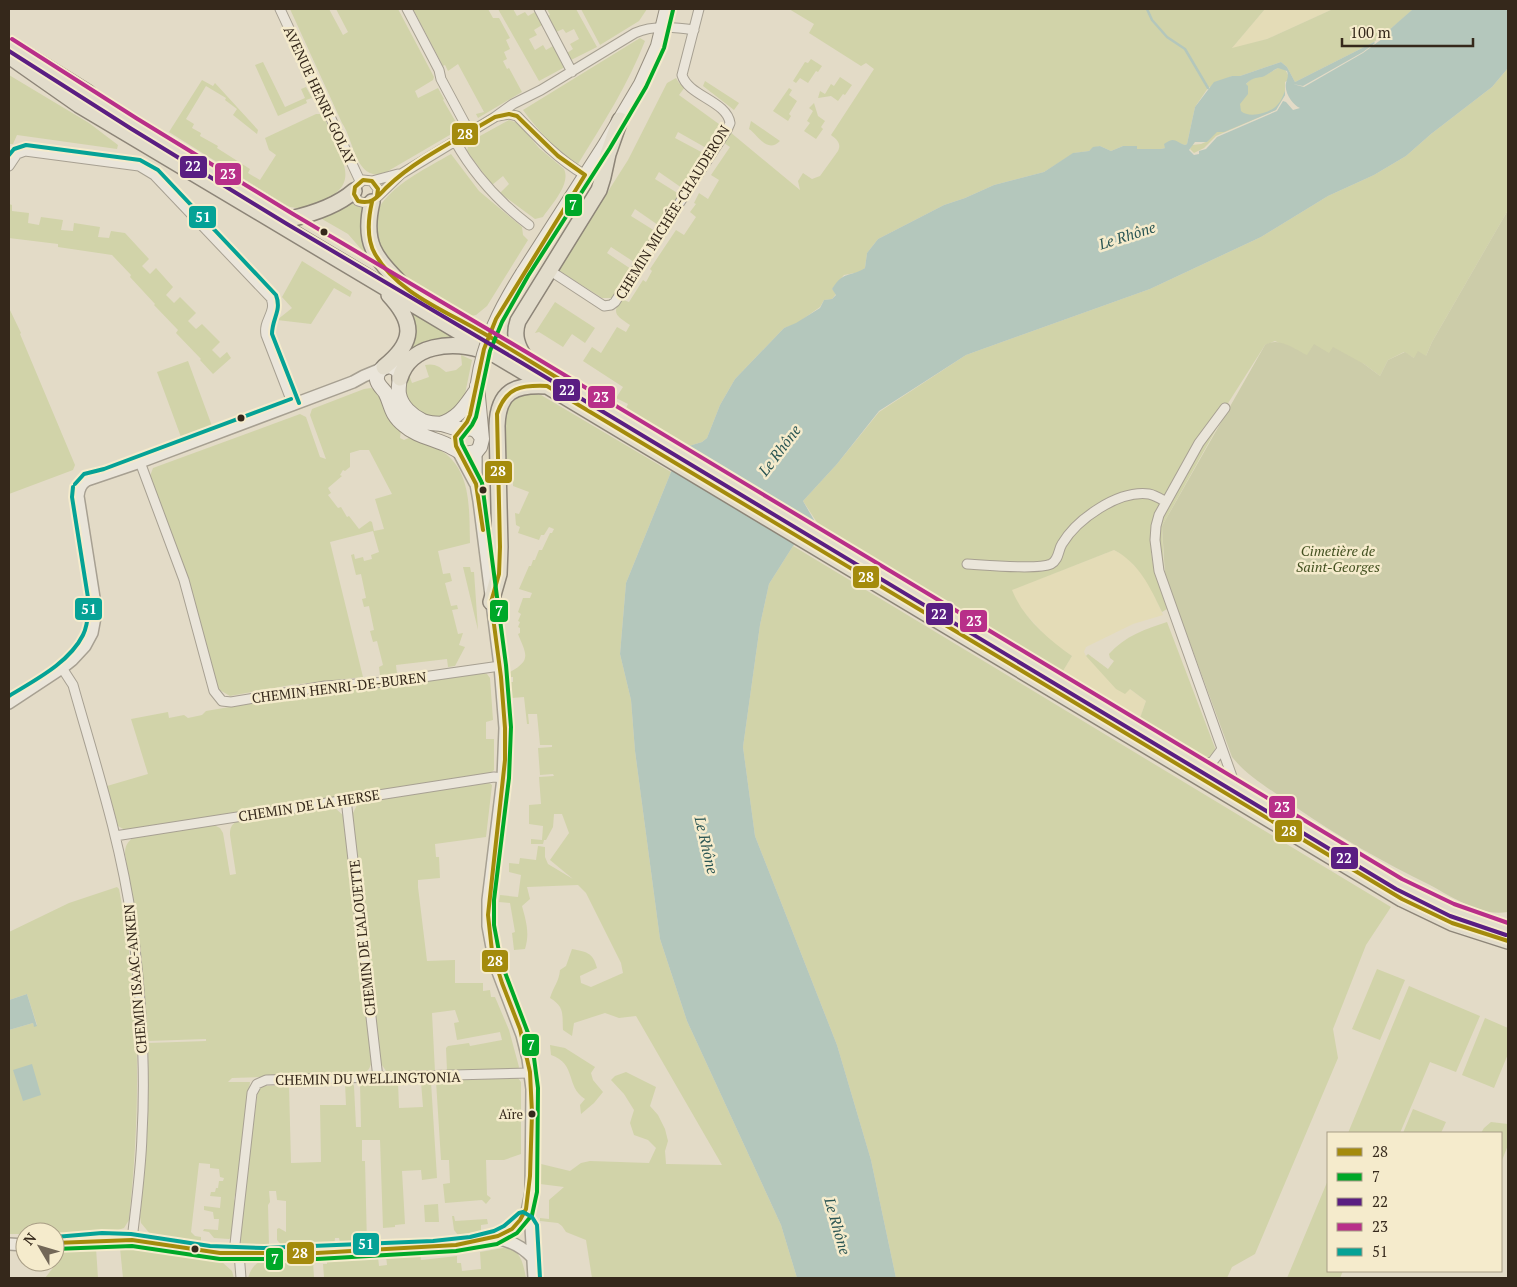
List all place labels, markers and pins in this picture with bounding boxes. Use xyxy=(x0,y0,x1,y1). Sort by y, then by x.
unlabelled marker xyxy=(319,227,329,237)
unlabelled marker xyxy=(236,413,246,423)
unlabelled marker xyxy=(478,485,488,495)
place label: Aïre xyxy=(499,1105,523,1123)
marker: Aïre xyxy=(527,1109,537,1119)
unlabelled marker xyxy=(190,1244,200,1254)

